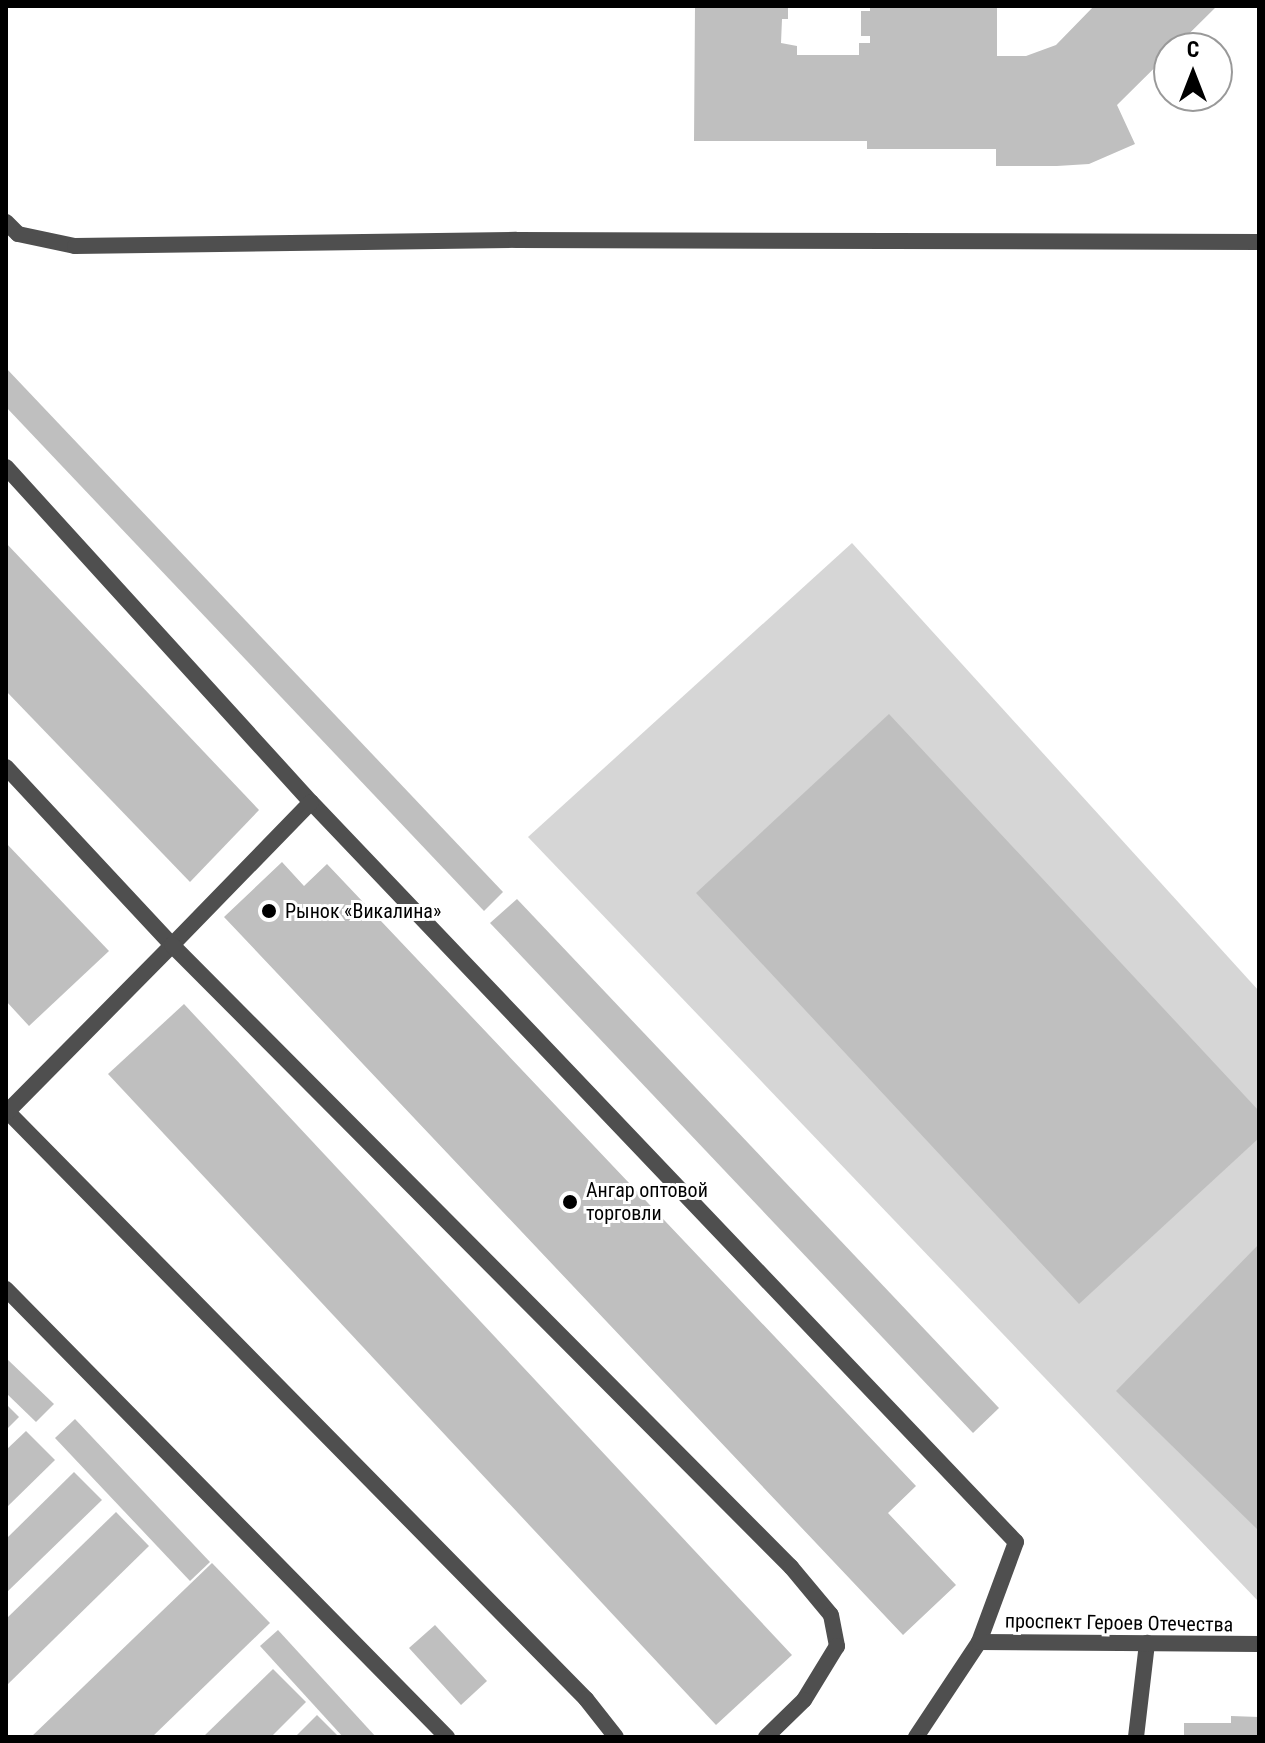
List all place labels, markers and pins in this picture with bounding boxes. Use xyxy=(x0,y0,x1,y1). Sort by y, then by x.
place label: Рынок «Викалина» xyxy=(285,899,441,923)
marker: Рынок «Викалина» xyxy=(260,902,278,920)
place label: Ангар оптовой торговли xyxy=(586,1178,708,1225)
marker: Ангар оптовой торговли xyxy=(561,1193,579,1211)

